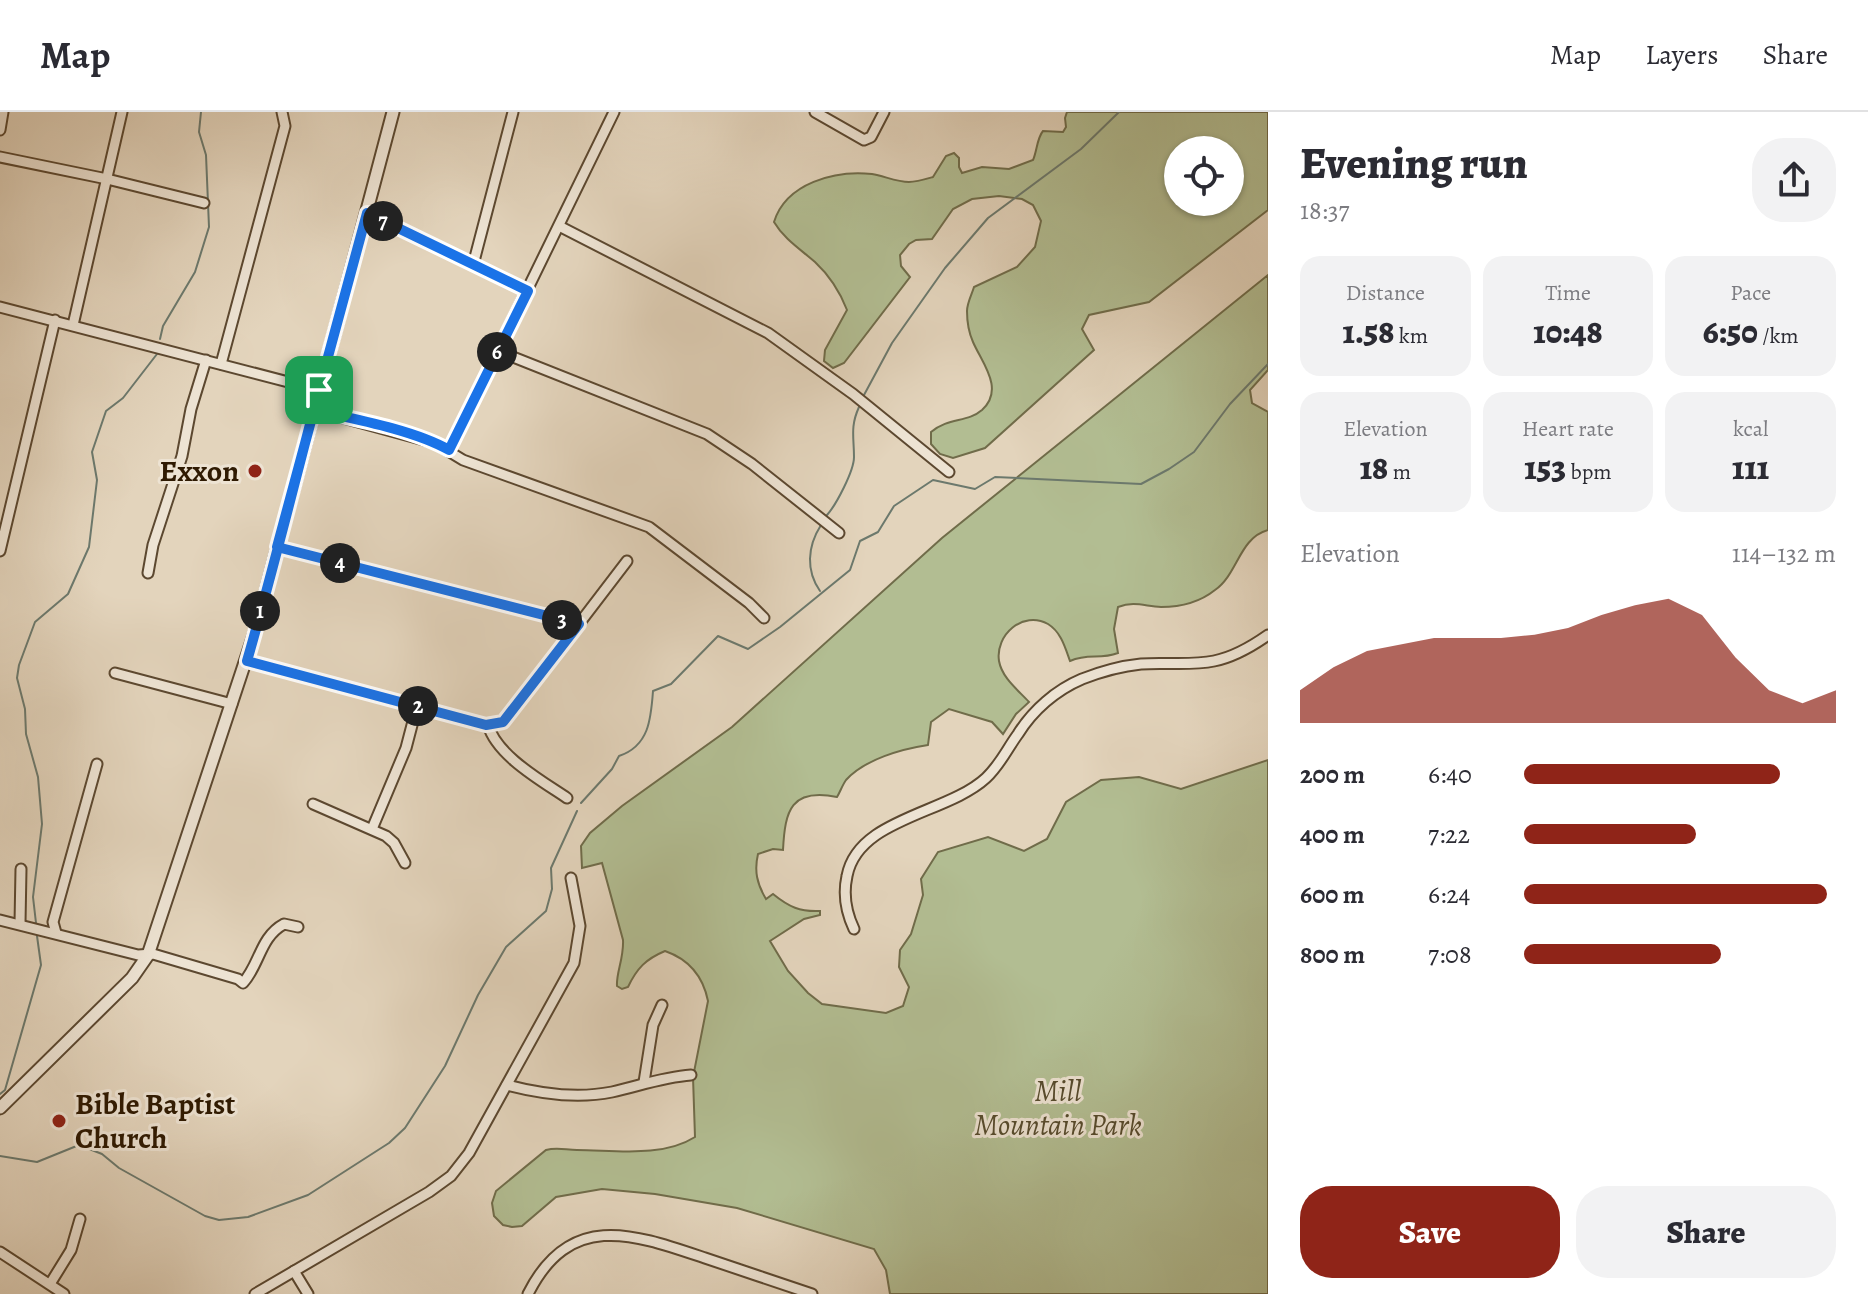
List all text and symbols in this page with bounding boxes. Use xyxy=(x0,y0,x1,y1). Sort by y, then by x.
text: Map xyxy=(40,29,110,81)
text: Map xyxy=(1550,36,1601,74)
text: Layers xyxy=(1645,36,1718,74)
text: Share xyxy=(1762,36,1828,74)
text: Evening run xyxy=(1300,133,1528,193)
map controls xyxy=(1164,136,1244,216)
button: locate xyxy=(1164,136,1244,216)
button: share xyxy=(1752,138,1836,222)
text: 18:37 xyxy=(1300,193,1349,228)
pin: 7 xyxy=(363,201,403,241)
text: 7 xyxy=(378,206,388,236)
text: Distance xyxy=(1346,278,1425,308)
text: Time xyxy=(1545,278,1591,308)
text: Pace xyxy=(1730,278,1771,308)
text: 1.58 xyxy=(1343,308,1394,355)
text: 10:48 xyxy=(1533,308,1603,355)
text: 6:50 xyxy=(1703,308,1758,355)
text: km xyxy=(1394,321,1428,351)
text: /km xyxy=(1758,321,1799,351)
pin: 6 xyxy=(477,332,517,372)
text: 6 xyxy=(492,337,502,367)
pin xyxy=(285,356,353,424)
icon: arrive xyxy=(297,368,341,412)
text: Elevation xyxy=(1343,414,1428,444)
text: Heart rate xyxy=(1522,414,1614,444)
text: kcal xyxy=(1733,414,1768,444)
text: 18 xyxy=(1360,444,1388,491)
text: 153 xyxy=(1524,444,1566,491)
text: 111 xyxy=(1732,444,1769,491)
place label: Exxon xyxy=(160,451,239,491)
text: m xyxy=(1388,457,1411,487)
text: bpm xyxy=(1566,457,1612,487)
marker: Exxon xyxy=(246,462,264,480)
text: Elevation xyxy=(1300,536,1400,571)
text: 114–132 m xyxy=(1732,536,1836,571)
pin: 4 xyxy=(320,543,360,583)
text: 4 xyxy=(335,548,345,578)
pin: 1 xyxy=(240,591,280,631)
text: 1 xyxy=(256,596,264,626)
pin: 3 xyxy=(542,600,582,640)
text: 3 xyxy=(557,605,567,635)
pin: 2 xyxy=(398,686,438,726)
text: 2 xyxy=(413,691,423,721)
text: 200 m xyxy=(1300,757,1365,792)
text: 6:40 xyxy=(1428,757,1472,792)
text: 400 m xyxy=(1300,817,1365,852)
text: 7:22 xyxy=(1428,817,1470,852)
text: 600 m xyxy=(1300,877,1365,912)
text: 6:24 xyxy=(1428,877,1470,912)
text: 800 m xyxy=(1300,937,1365,972)
text: 7:08 xyxy=(1428,937,1472,972)
park label: Mill Mountain Park xyxy=(974,1071,1142,1145)
place label: Bible Baptist Church xyxy=(75,1084,235,1158)
marker: Bible Baptist Church xyxy=(50,1112,68,1130)
button: Save xyxy=(1300,1186,1560,1278)
button: Share xyxy=(1576,1186,1836,1278)

